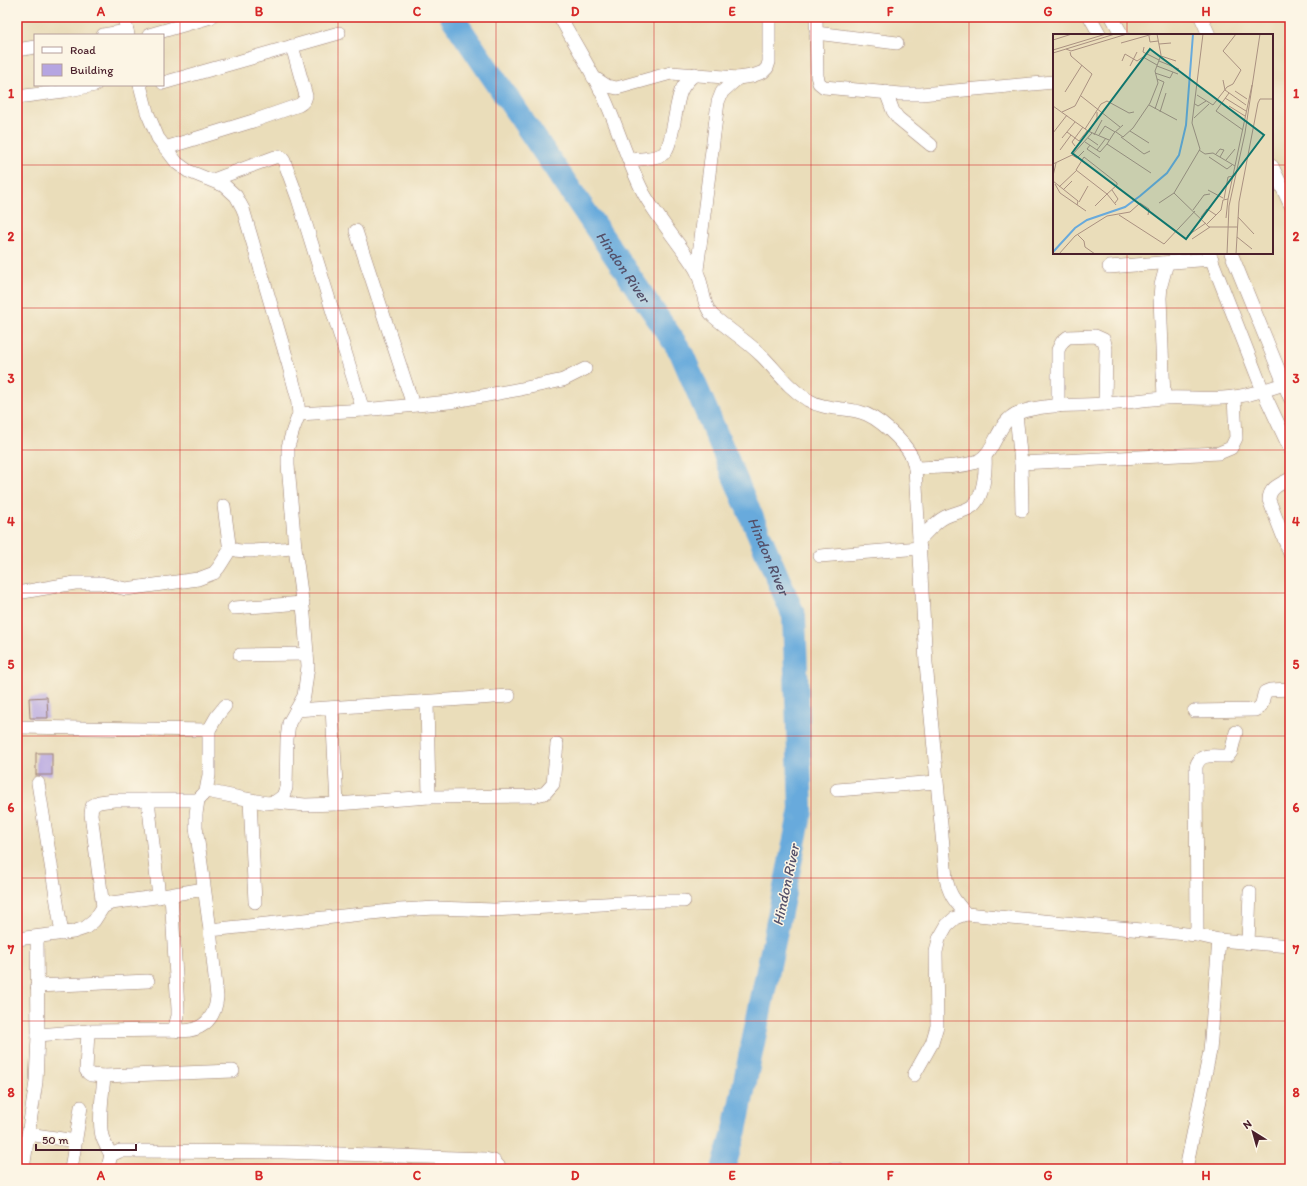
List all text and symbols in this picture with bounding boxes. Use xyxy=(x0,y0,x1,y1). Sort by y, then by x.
text: A xyxy=(96,4,106,19)
text: B xyxy=(255,4,264,19)
text: C xyxy=(413,4,422,19)
text: D xyxy=(571,4,580,19)
text: E xyxy=(728,4,736,19)
text: F xyxy=(887,4,894,19)
text: G xyxy=(1044,4,1053,19)
text: H xyxy=(1202,4,1211,19)
legend xyxy=(34,34,164,86)
inset map xyxy=(1053,34,1273,254)
text: Road xyxy=(70,43,96,57)
text: Building xyxy=(70,63,114,77)
text: 1 xyxy=(8,86,14,101)
text: 1 xyxy=(1293,86,1299,101)
water label: Hindon River xyxy=(592,228,655,308)
text: 2 xyxy=(8,229,15,244)
text: 2 xyxy=(1293,229,1300,244)
text: 3 xyxy=(7,371,15,386)
text: 3 xyxy=(1292,371,1300,386)
text: 4 xyxy=(7,514,15,529)
text: 4 xyxy=(1292,514,1300,529)
water label: Hindon River xyxy=(744,515,794,600)
text: 5 xyxy=(8,657,15,672)
text: 5 xyxy=(1293,657,1300,672)
text: 6 xyxy=(8,800,15,815)
text: 6 xyxy=(1293,800,1300,815)
water label: Hindon River xyxy=(769,840,804,927)
text: 7 xyxy=(7,942,15,957)
text: 7 xyxy=(1292,942,1300,957)
text: 8 xyxy=(7,1085,15,1100)
text: 8 xyxy=(1292,1085,1300,1100)
north arrow xyxy=(1233,1112,1273,1152)
text: N xyxy=(1240,1117,1254,1132)
scale bar xyxy=(36,1126,136,1152)
text: 50 m xyxy=(42,1133,68,1147)
text: A xyxy=(96,1168,106,1183)
text: B xyxy=(255,1168,264,1183)
text: C xyxy=(413,1168,422,1183)
text: D xyxy=(571,1168,580,1183)
text: E xyxy=(728,1168,736,1183)
text: F xyxy=(887,1168,894,1183)
text: G xyxy=(1044,1168,1053,1183)
text: H xyxy=(1202,1168,1211,1183)

